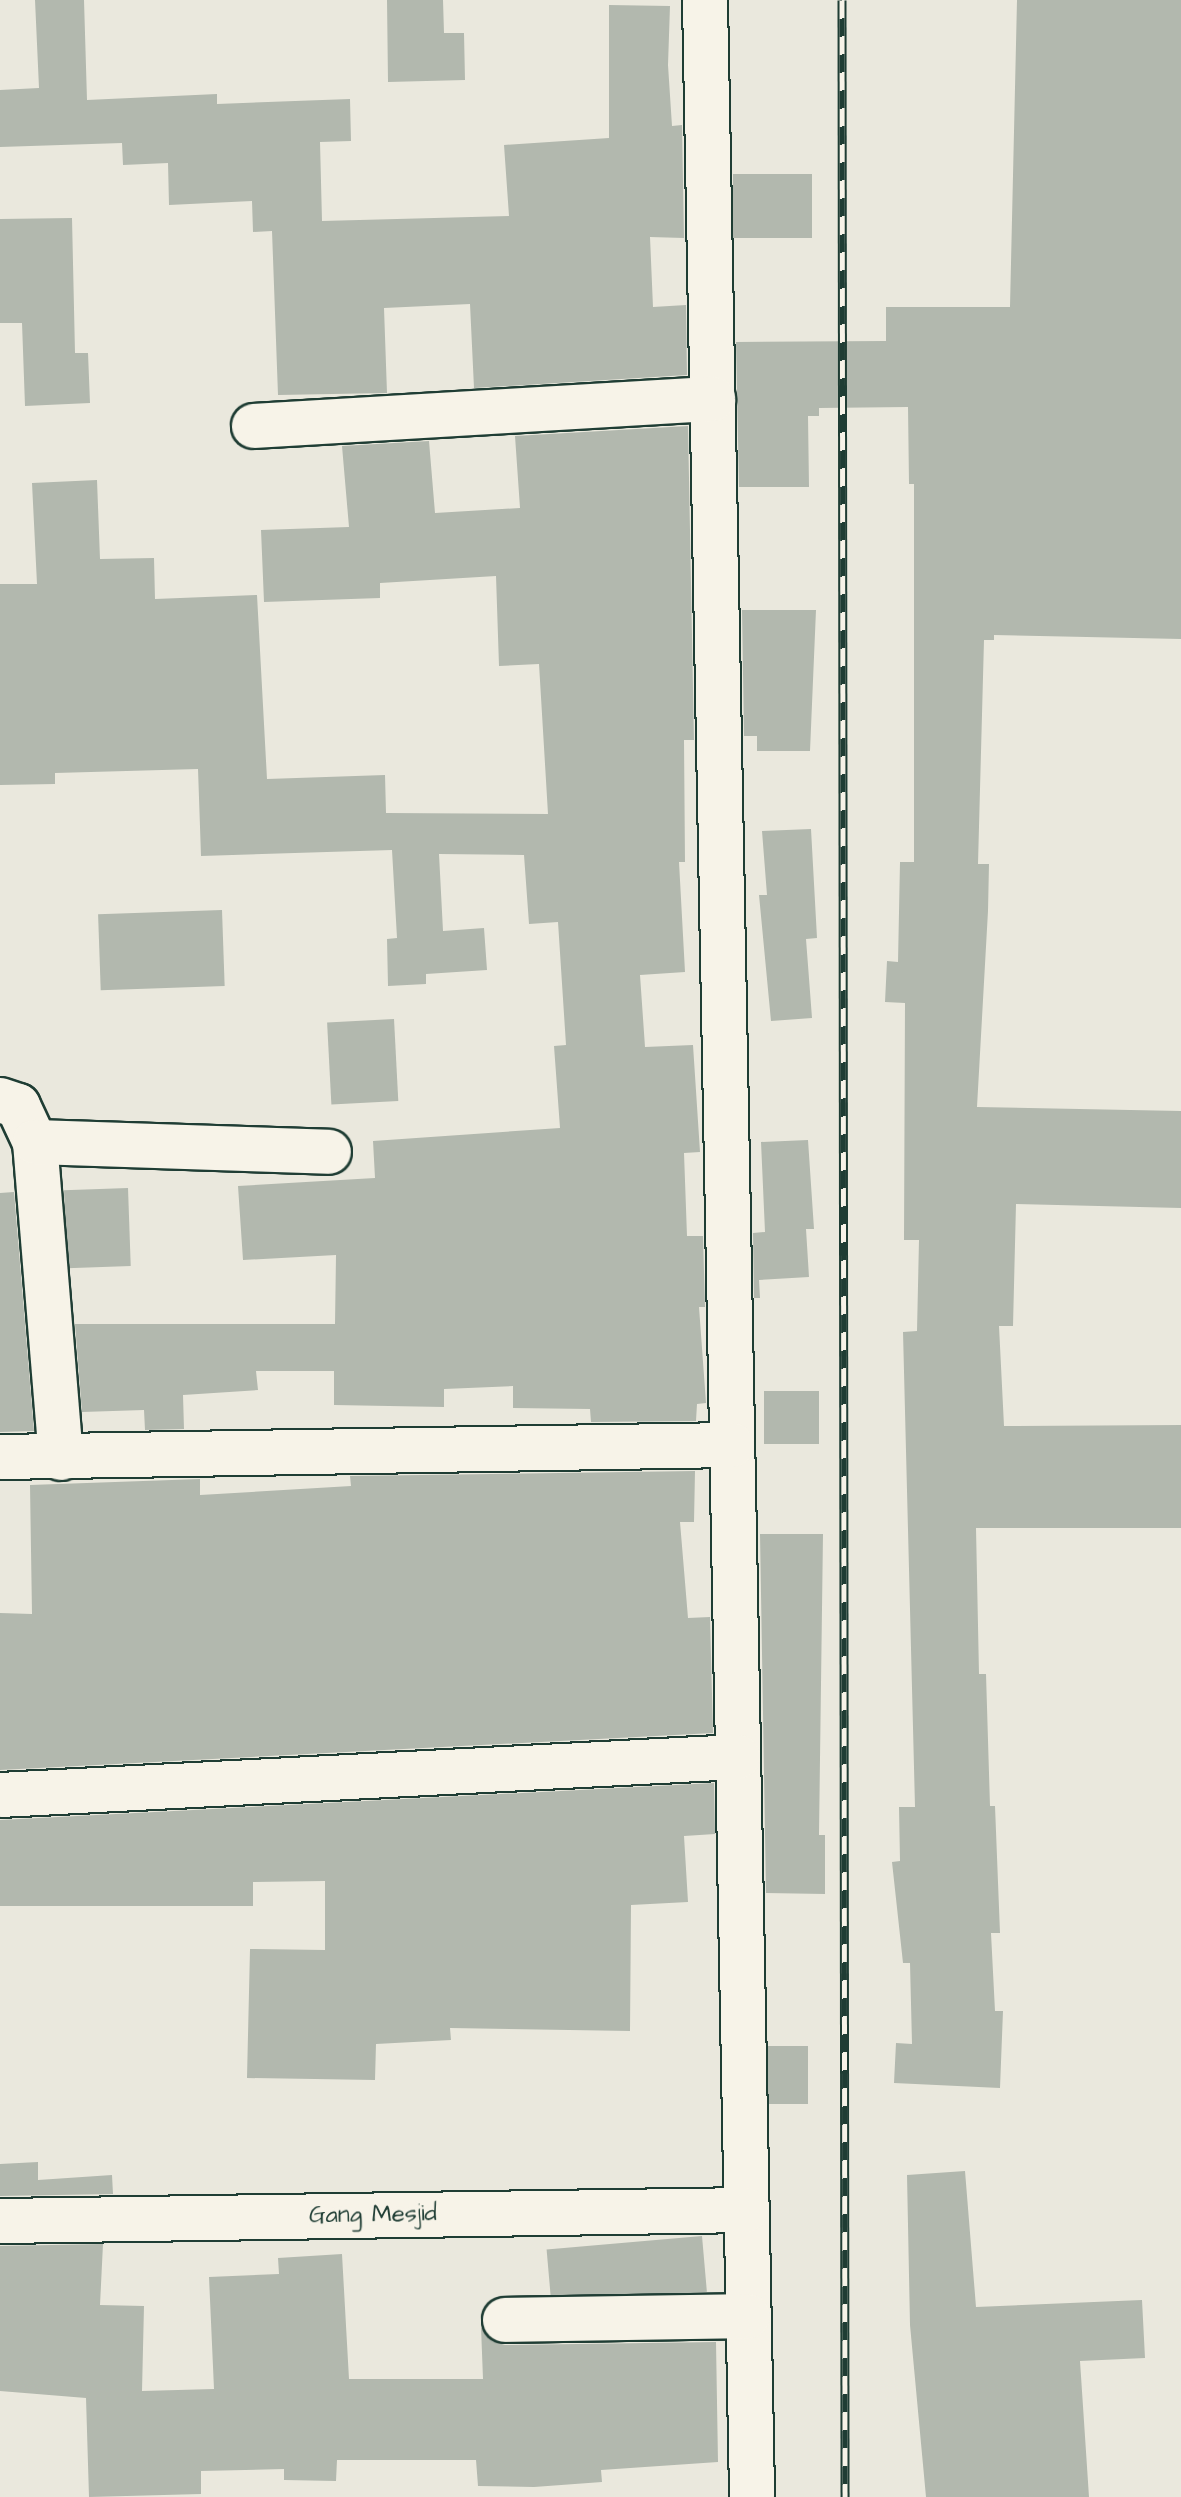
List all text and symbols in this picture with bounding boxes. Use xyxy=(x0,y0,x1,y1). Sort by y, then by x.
street label: Gang Mesjid xyxy=(309,2199,437,2231)

